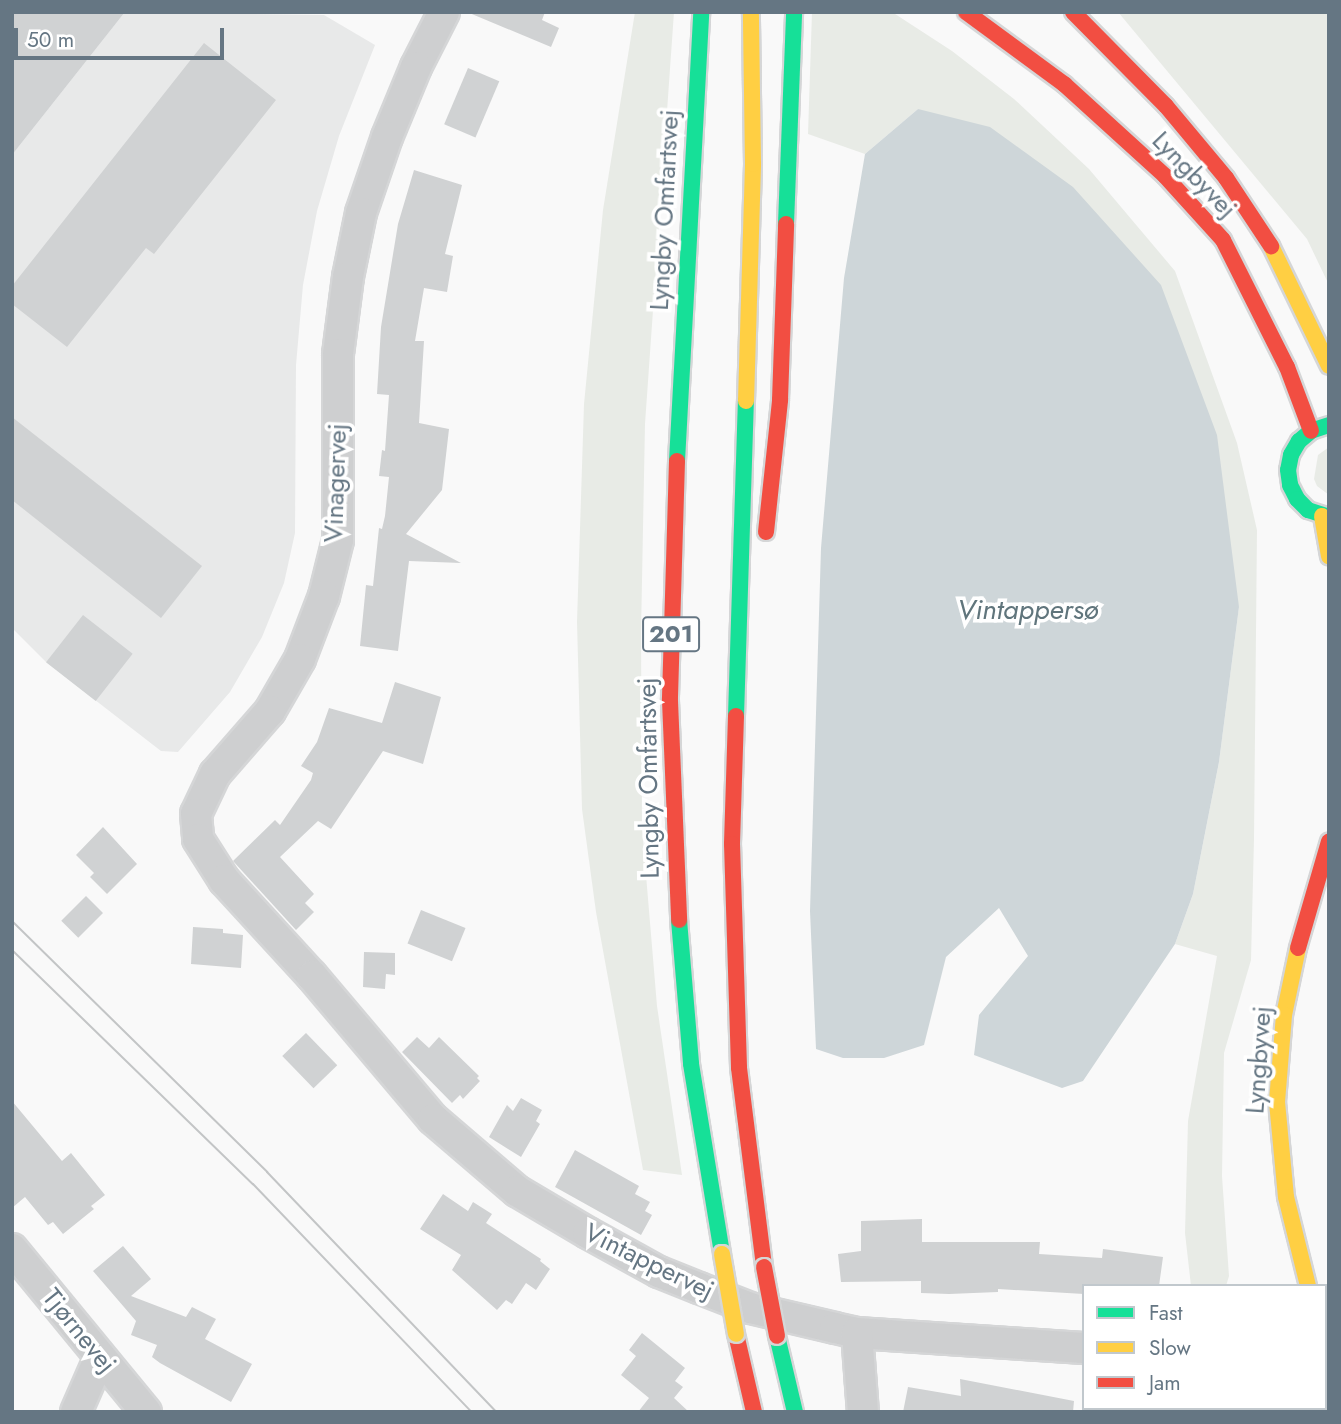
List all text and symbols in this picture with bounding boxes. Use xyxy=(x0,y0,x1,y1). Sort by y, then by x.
scale bar xyxy=(18,14,228,58)
text: 50 m xyxy=(27,25,74,55)
street label: Lyngby Omfartsvej xyxy=(644,109,686,311)
street label: Lyngbyvej xyxy=(1145,125,1243,225)
street label: Vinagervej xyxy=(318,423,354,543)
water label: Vintappersø xyxy=(957,593,1099,627)
road number: 201 xyxy=(641,614,701,654)
street label: Lyngby Omfartsvej xyxy=(632,677,666,879)
street label: Lyngbyvej xyxy=(1240,1005,1278,1115)
street label: Vintappervej xyxy=(579,1217,719,1307)
street label: Tjørnevej xyxy=(36,1283,122,1379)
legend xyxy=(1082,1284,1327,1410)
text: Fast xyxy=(1149,1298,1182,1328)
text: Slow xyxy=(1149,1333,1191,1363)
text: Jam xyxy=(1149,1368,1181,1398)

